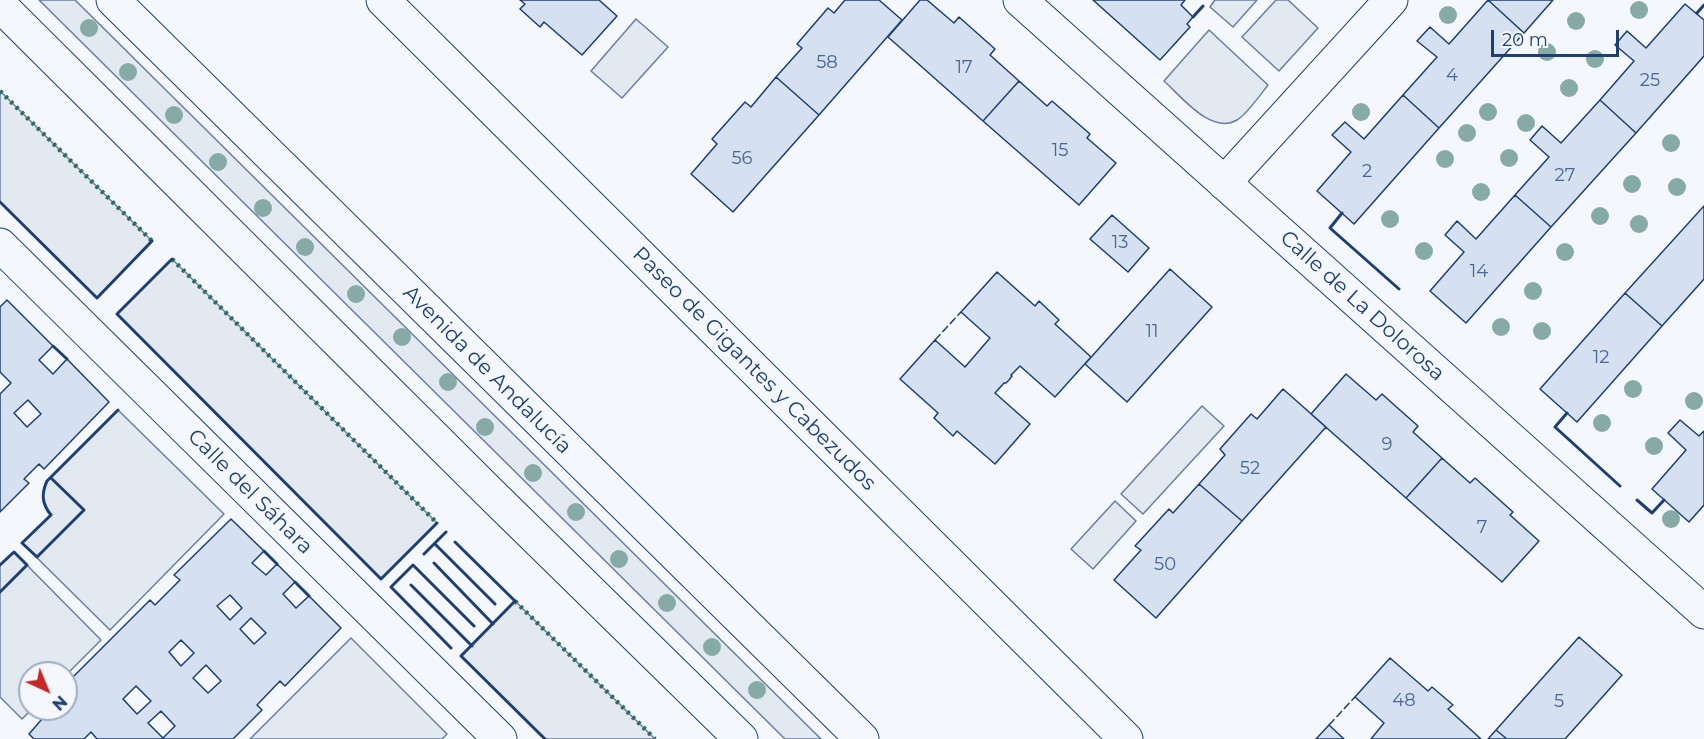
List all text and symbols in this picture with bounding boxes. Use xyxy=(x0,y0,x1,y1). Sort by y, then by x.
scale bar xyxy=(1494,18,1622,56)
text: 20 m xyxy=(1502,29,1548,51)
house number: 58 xyxy=(816,52,838,74)
house number: 17 xyxy=(955,57,973,79)
house number: 4 xyxy=(1446,65,1458,87)
house number: 25 xyxy=(1640,70,1660,92)
house number: 15 xyxy=(1052,140,1068,162)
house number: 56 xyxy=(731,148,753,170)
house number: 2 xyxy=(1362,161,1372,183)
house number: 27 xyxy=(1555,165,1575,187)
street label: Calle de La Dolorosa xyxy=(1275,226,1449,386)
house number: 13 xyxy=(1112,232,1128,254)
street label: Paseo de Gigantes y Cabezudos xyxy=(627,242,881,496)
house number: 14 xyxy=(1470,261,1488,283)
street label: Avenida de Andalucía xyxy=(397,280,577,460)
house number: 11 xyxy=(1146,321,1158,343)
house number: 12 xyxy=(1593,347,1609,369)
street label: Calle del Sáhara xyxy=(182,424,318,560)
house number: 9 xyxy=(1382,434,1392,456)
house number: 52 xyxy=(1240,458,1260,480)
house number: 7 xyxy=(1477,517,1487,539)
house number: 50 xyxy=(1154,554,1176,576)
north arrow xyxy=(18,661,78,721)
house number: 48 xyxy=(1392,690,1416,712)
house number: 5 xyxy=(1554,691,1564,713)
text: N xyxy=(48,692,71,714)

